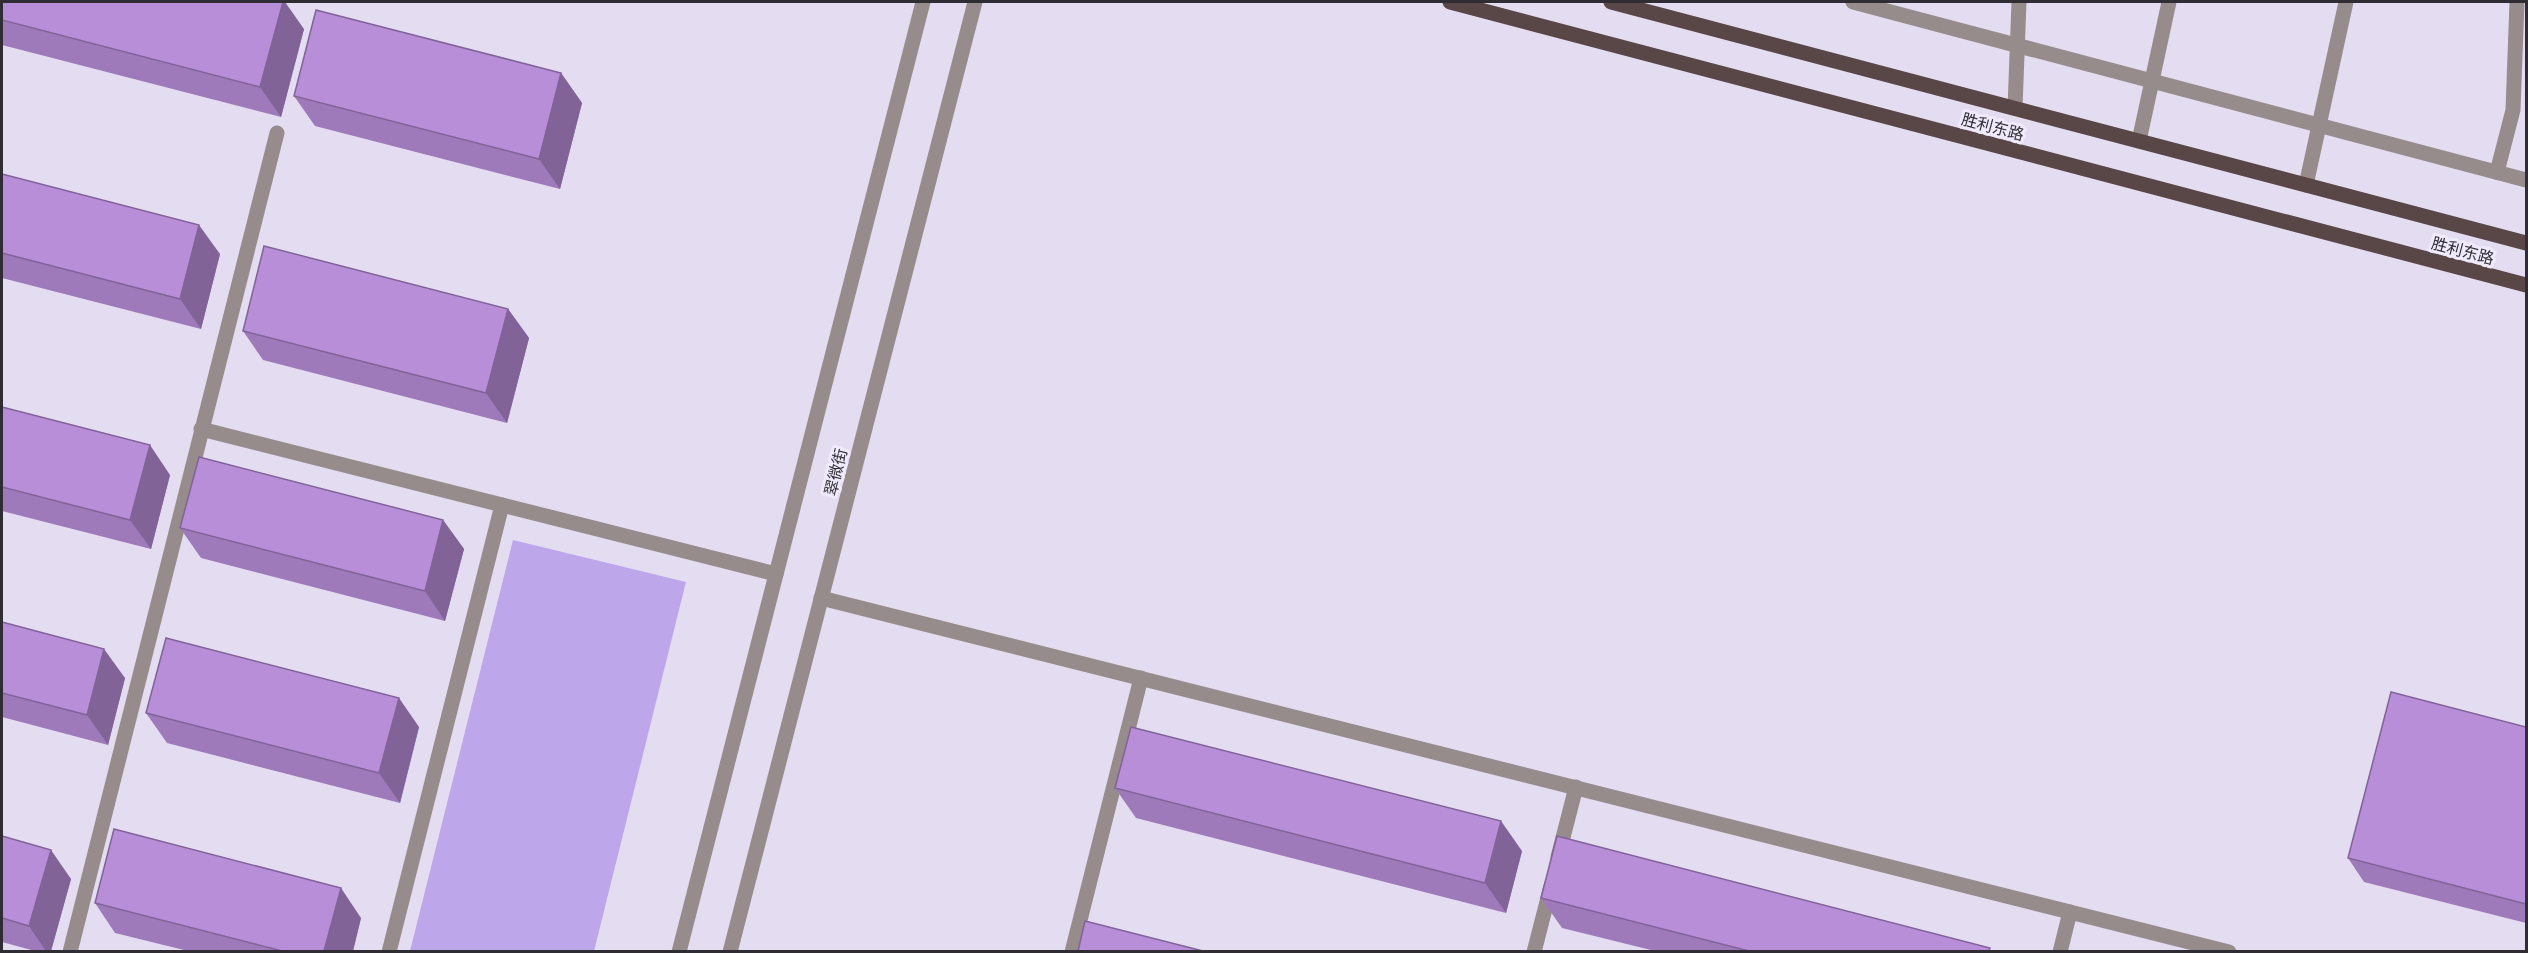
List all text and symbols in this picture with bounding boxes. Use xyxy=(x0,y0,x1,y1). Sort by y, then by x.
street label: 胜利东路 xyxy=(1960,109,2026,143)
street label: 胜利东路 xyxy=(2430,233,2496,267)
street label: 翠微街 xyxy=(820,446,850,498)

